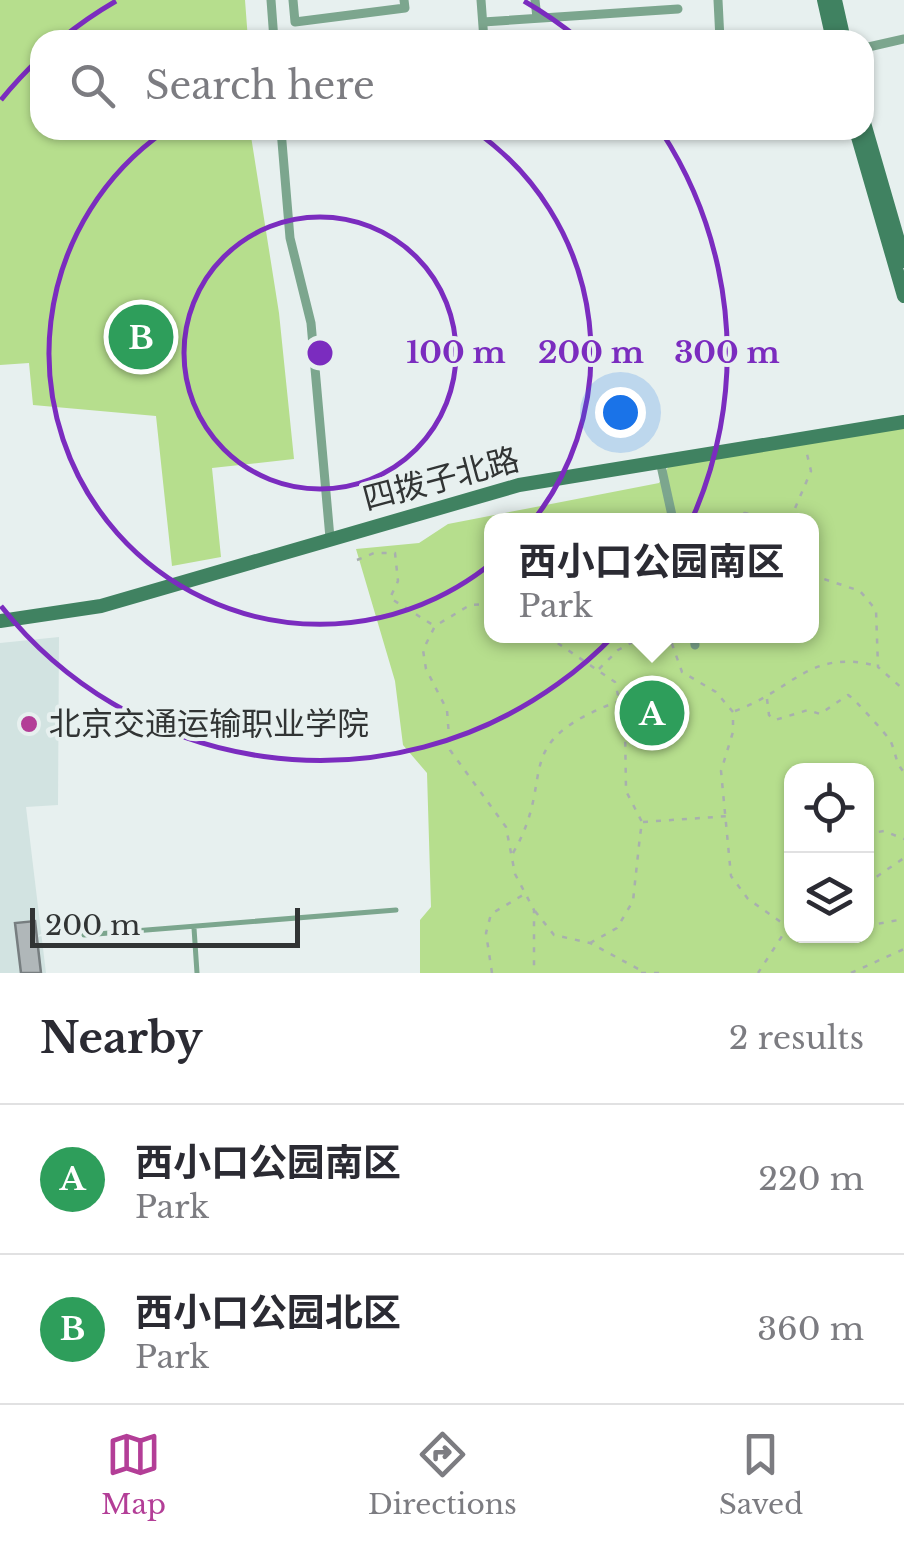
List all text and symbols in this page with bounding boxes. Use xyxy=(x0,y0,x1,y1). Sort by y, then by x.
search box xyxy=(30,30,874,140)
icon: search xyxy=(65,58,120,113)
text: Search here xyxy=(145,62,375,109)
pin: B xyxy=(108,300,174,374)
text: 100 m xyxy=(406,334,506,371)
text: 200 m xyxy=(538,334,644,371)
text: 300 m xyxy=(674,334,780,371)
centre of rings xyxy=(302,335,338,371)
your location xyxy=(595,387,646,438)
street label: 四拨子北路 xyxy=(359,439,523,519)
popup xyxy=(484,513,819,643)
text: 西小口公园南区 xyxy=(518,538,785,585)
text: Park xyxy=(518,586,593,626)
pin: A xyxy=(620,676,684,750)
place label: 北京交通运输职业学院 xyxy=(49,704,369,744)
marker: 北京交通运输职业学院 xyxy=(18,713,40,735)
map controls xyxy=(784,763,874,943)
button: locate xyxy=(784,763,874,853)
button: layers xyxy=(784,853,874,943)
scale bar xyxy=(30,903,300,948)
text: 200 m xyxy=(45,908,140,943)
text: Nearby xyxy=(40,1012,203,1064)
text: 2 results xyxy=(729,1018,864,1058)
text: 西小口公园南区 xyxy=(135,1139,401,1186)
text: A xyxy=(60,1159,85,1199)
text: 220 m xyxy=(758,1159,864,1199)
text: Park xyxy=(135,1187,209,1227)
text: 西小口公园北区 xyxy=(135,1289,401,1336)
text: B xyxy=(60,1309,85,1349)
text: 360 m xyxy=(757,1309,864,1349)
text: Park xyxy=(135,1337,209,1377)
tab: Map xyxy=(101,1427,166,1522)
tab: Directions xyxy=(368,1427,517,1522)
tab: Saved xyxy=(719,1427,803,1522)

